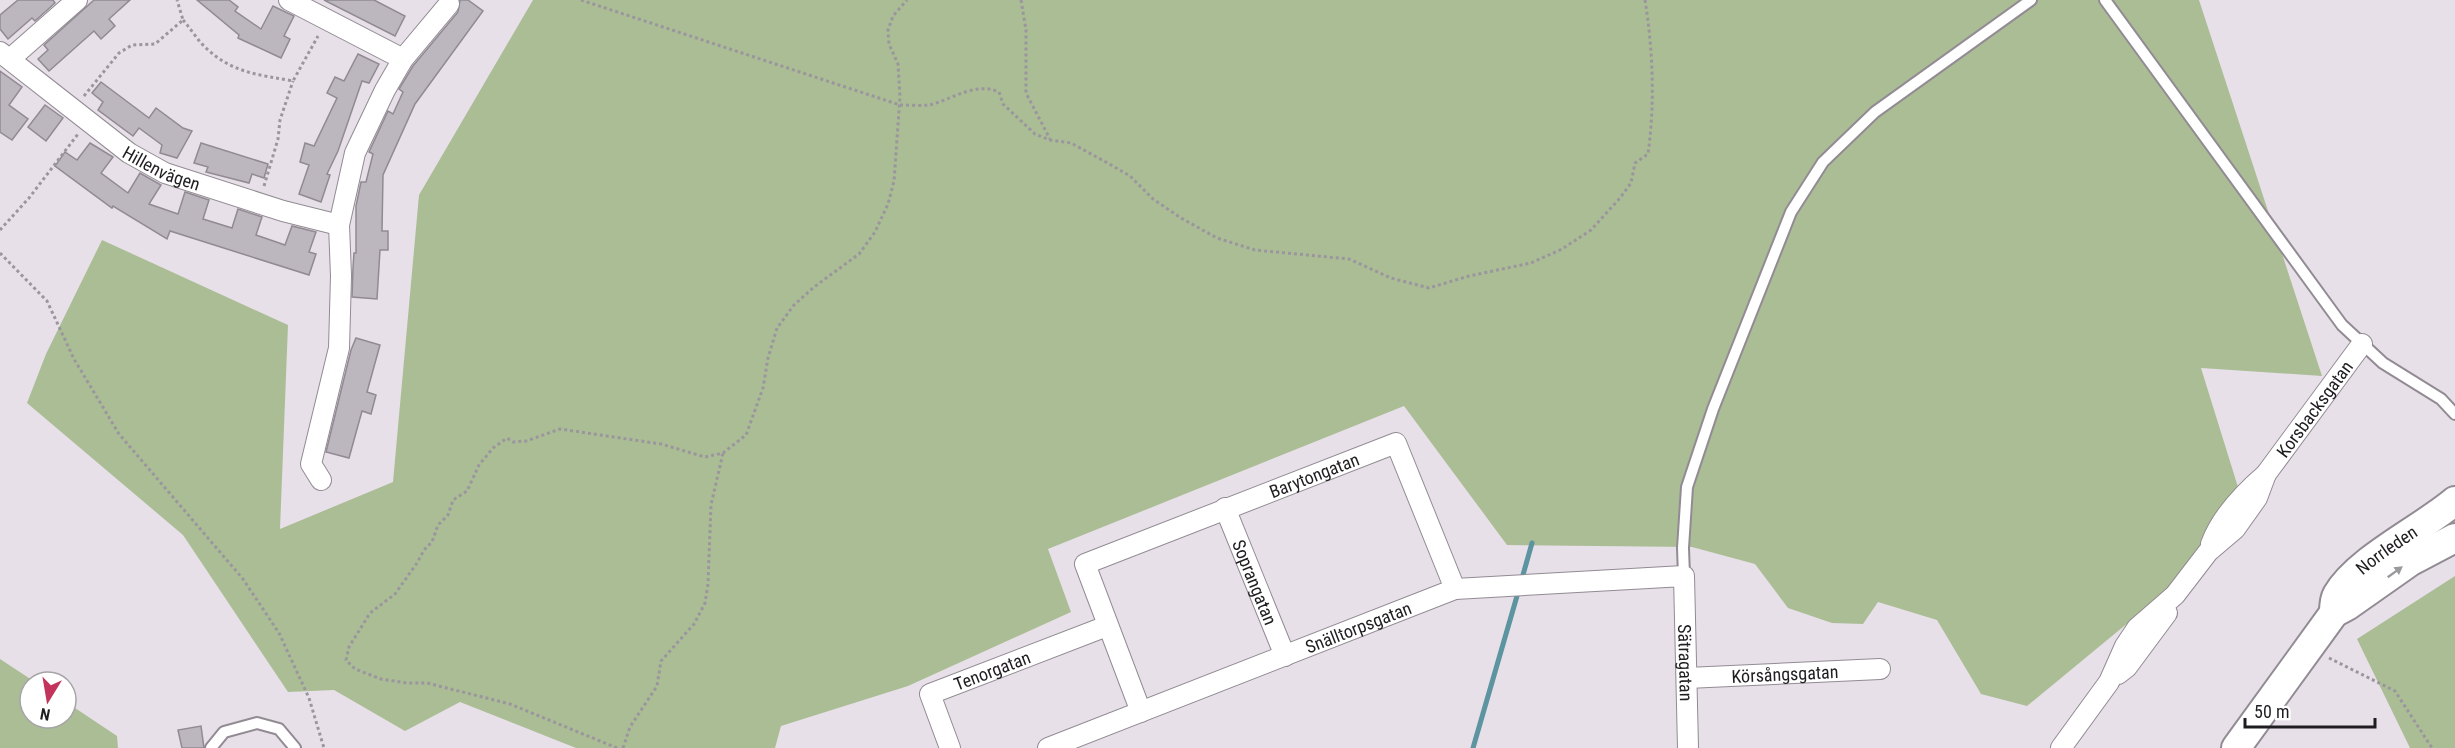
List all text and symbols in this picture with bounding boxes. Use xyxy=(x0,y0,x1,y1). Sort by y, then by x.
street label: Hillenvägen xyxy=(119,141,203,194)
street label: Korsbacksgatan xyxy=(2272,356,2357,461)
street label: Barytongatan xyxy=(1266,448,1362,502)
street label: Norrleden xyxy=(2351,521,2421,578)
street label: Soprangatan xyxy=(1228,537,1282,628)
one-way arrow xyxy=(2387,567,2402,579)
street label: Snälltorpsgatan xyxy=(1302,597,1414,657)
street label: Sätragatan xyxy=(1675,624,1697,702)
street label: Tenorgatan xyxy=(951,646,1033,694)
street label: Körsångsgatan xyxy=(1731,660,1839,686)
north arrow xyxy=(18,670,78,730)
scale bar xyxy=(2245,691,2376,729)
text: 50 m xyxy=(2254,701,2289,722)
text: N xyxy=(39,704,52,724)

